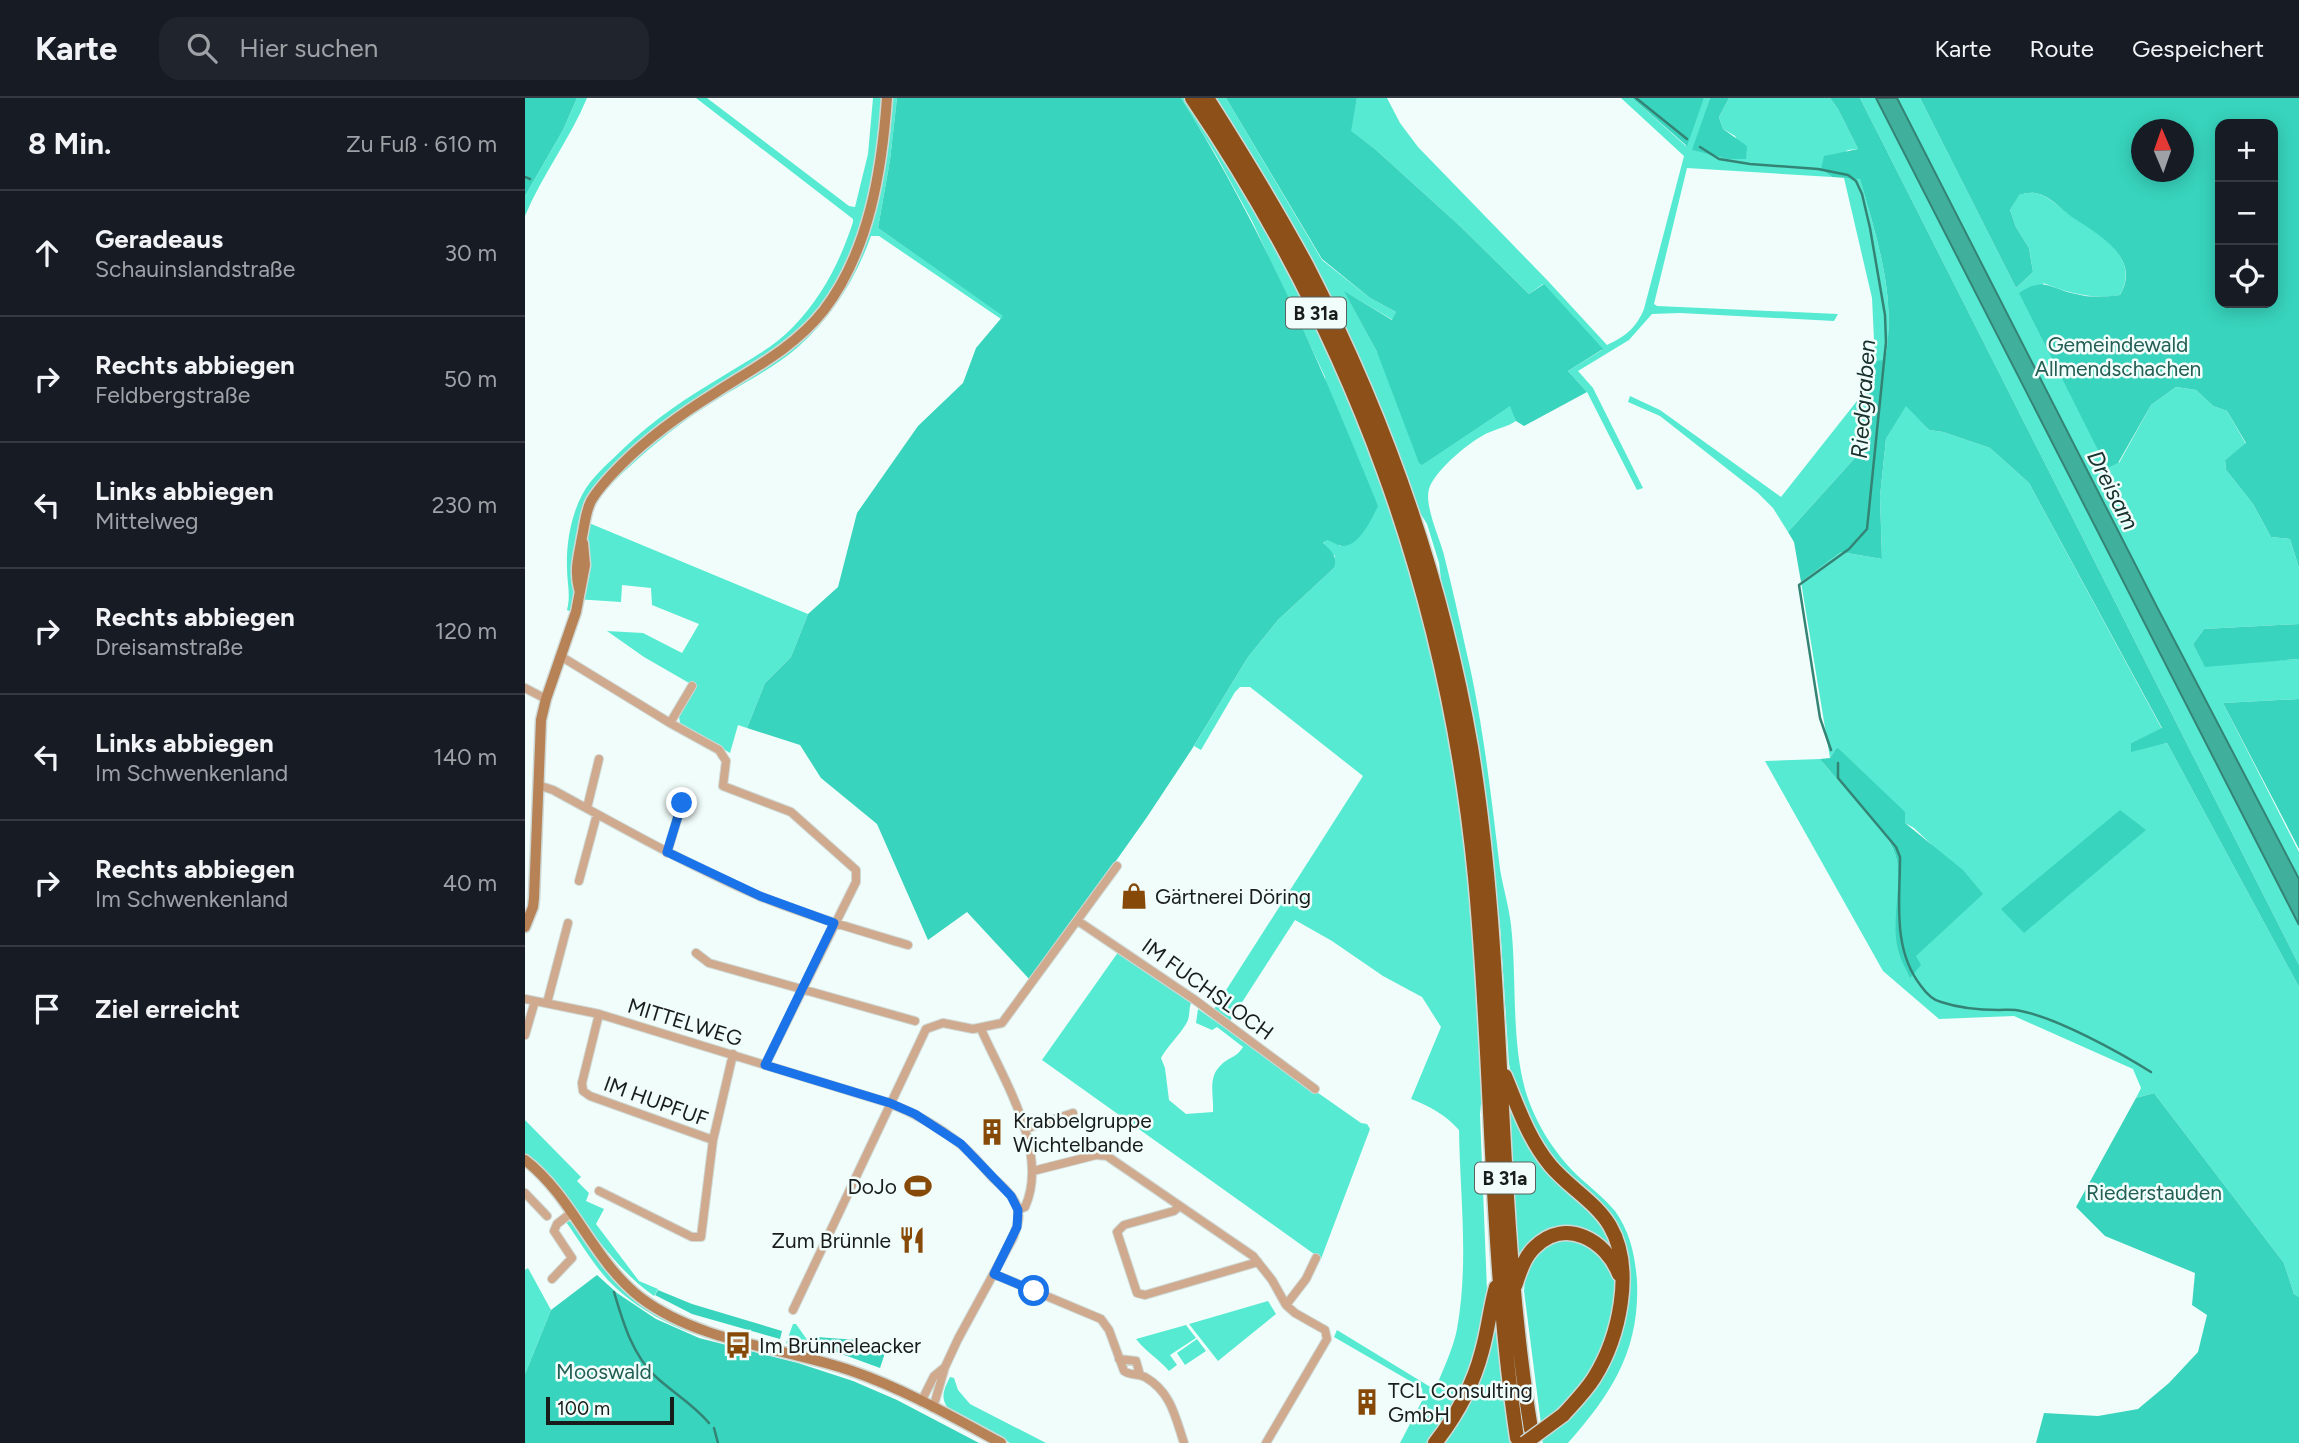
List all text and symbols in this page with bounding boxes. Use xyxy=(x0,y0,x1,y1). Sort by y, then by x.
search box xyxy=(159,17,649,80)
text: Karte xyxy=(35,29,117,68)
icon: search xyxy=(183,29,221,67)
text: Hier suchen xyxy=(239,32,378,64)
text: Karte xyxy=(1935,34,1991,63)
text: Route xyxy=(2029,34,2094,63)
text: Gespeichert xyxy=(2132,34,2264,63)
north arrow xyxy=(2131,119,2194,182)
map controls xyxy=(2215,119,2278,308)
button: + xyxy=(2215,119,2278,182)
text: 8 Min. xyxy=(28,125,112,162)
text: Zu Fuß · 610 m xyxy=(346,130,497,158)
button: − xyxy=(2215,182,2278,245)
text: Geradeaus xyxy=(95,223,223,255)
icon: ahead xyxy=(28,234,66,272)
text: 30 m xyxy=(444,239,497,267)
button: locate xyxy=(2215,245,2278,308)
text: Schauinslandstraße xyxy=(95,255,295,283)
road number: B 31a xyxy=(1286,298,1346,328)
park label: Gemeindewald Allmendschachen xyxy=(2035,332,2201,381)
water label: Riedgraben xyxy=(1845,338,1881,460)
text: Rechts abbiegen xyxy=(95,349,295,381)
icon: right xyxy=(28,360,66,398)
text: 50 m xyxy=(444,365,497,393)
text: Feldbergstraße xyxy=(95,381,250,409)
water label: Dreisam xyxy=(2081,446,2145,534)
text: Links abbiegen xyxy=(95,475,274,507)
icon: left xyxy=(28,486,66,524)
text: 230 m xyxy=(432,491,497,519)
text: Mittelweg xyxy=(95,507,199,535)
text: Rechts abbiegen xyxy=(95,601,295,633)
icon: right xyxy=(28,612,66,650)
text: 120 m xyxy=(435,617,497,645)
text: Dreisamstraße xyxy=(95,633,243,661)
text: Links abbiegen xyxy=(95,727,274,759)
icon: left xyxy=(28,738,66,776)
text: 140 m xyxy=(433,743,497,771)
text: Im Schwenkenland xyxy=(95,759,288,787)
route end xyxy=(666,787,697,818)
text: Rechts abbiegen xyxy=(95,853,295,885)
icon: right xyxy=(28,864,66,902)
text: 40 m xyxy=(443,869,497,897)
shop icon: Gärtnerei Döring xyxy=(1119,881,1149,911)
place label: Gärtnerei Döring xyxy=(1155,884,1311,909)
text: Im Schwenkenland xyxy=(95,885,288,913)
street label: IM FUCHSLOCH xyxy=(1137,933,1279,1045)
icon: arrive xyxy=(28,990,66,1028)
text: Ziel erreicht xyxy=(95,993,240,1025)
street label: MITTELWEG xyxy=(625,993,745,1051)
street label: IM HUPFUF xyxy=(600,1071,712,1131)
place label: Krabbelgruppe Wichtelbande xyxy=(1013,1108,1152,1157)
building icon: Krabbelgruppe Wichtelbande xyxy=(977,1117,1007,1147)
road number: B 31a xyxy=(1475,1162,1535,1194)
sports icon: DoJo xyxy=(903,1171,933,1201)
place label: DoJo xyxy=(847,1174,897,1199)
park label: Riederstauden xyxy=(2086,1180,2222,1205)
restaurant icon: Zum Brünnle xyxy=(897,1225,927,1255)
place label: Zum Brünnle xyxy=(772,1228,891,1253)
route start xyxy=(1018,1275,1049,1306)
bus stop icon: Im Brünneleacker xyxy=(723,1330,753,1360)
place label: Im Brünneleacker xyxy=(759,1333,921,1358)
park label: Mooswald xyxy=(556,1359,652,1384)
place label: TCL Consulting GmbH xyxy=(1388,1378,1533,1427)
building icon: TCL Consulting GmbH xyxy=(1352,1387,1382,1417)
scale bar xyxy=(546,1394,674,1426)
text: 100 m xyxy=(557,1397,610,1420)

